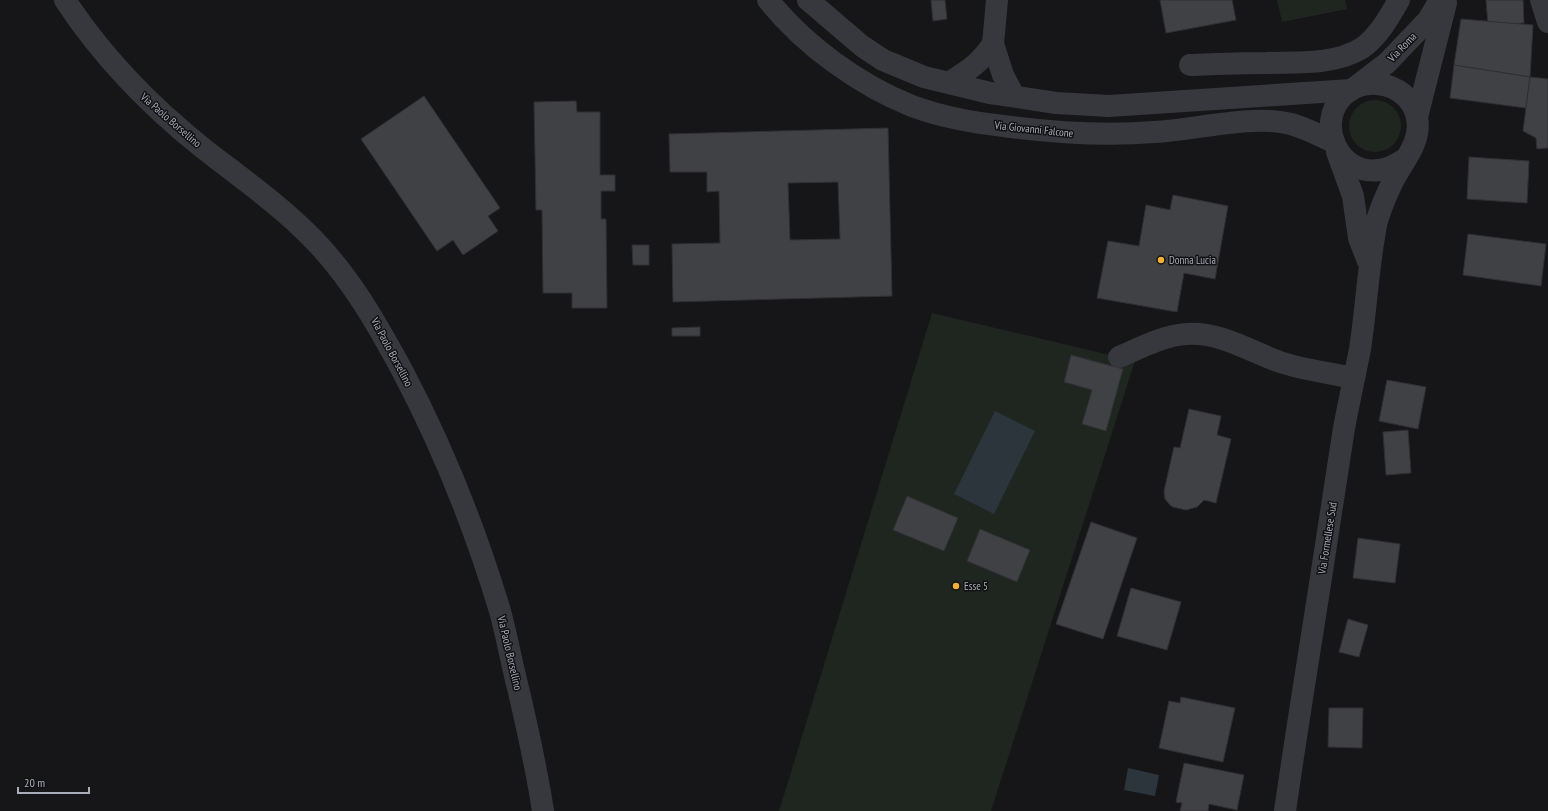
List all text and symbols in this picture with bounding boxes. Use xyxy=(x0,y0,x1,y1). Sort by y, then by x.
street label: Via Roma xyxy=(1384,29,1419,65)
street label: Via Paolo Borsellino xyxy=(137,89,204,150)
street label: Via Giovanni Falcone xyxy=(993,118,1074,140)
place label: Donna Lucia xyxy=(1169,253,1216,267)
marker: Donna Lucia xyxy=(1156,255,1166,265)
street label: Via Paolo Borsellino xyxy=(368,314,416,389)
street label: Via Formellese Sud xyxy=(1314,501,1340,576)
place label: Esse 5 xyxy=(964,579,988,593)
marker: Esse 5 xyxy=(951,581,961,591)
street label: Via Paolo Borsellino xyxy=(494,613,525,692)
scale bar xyxy=(18,769,89,795)
text: 20 m xyxy=(24,775,45,790)

